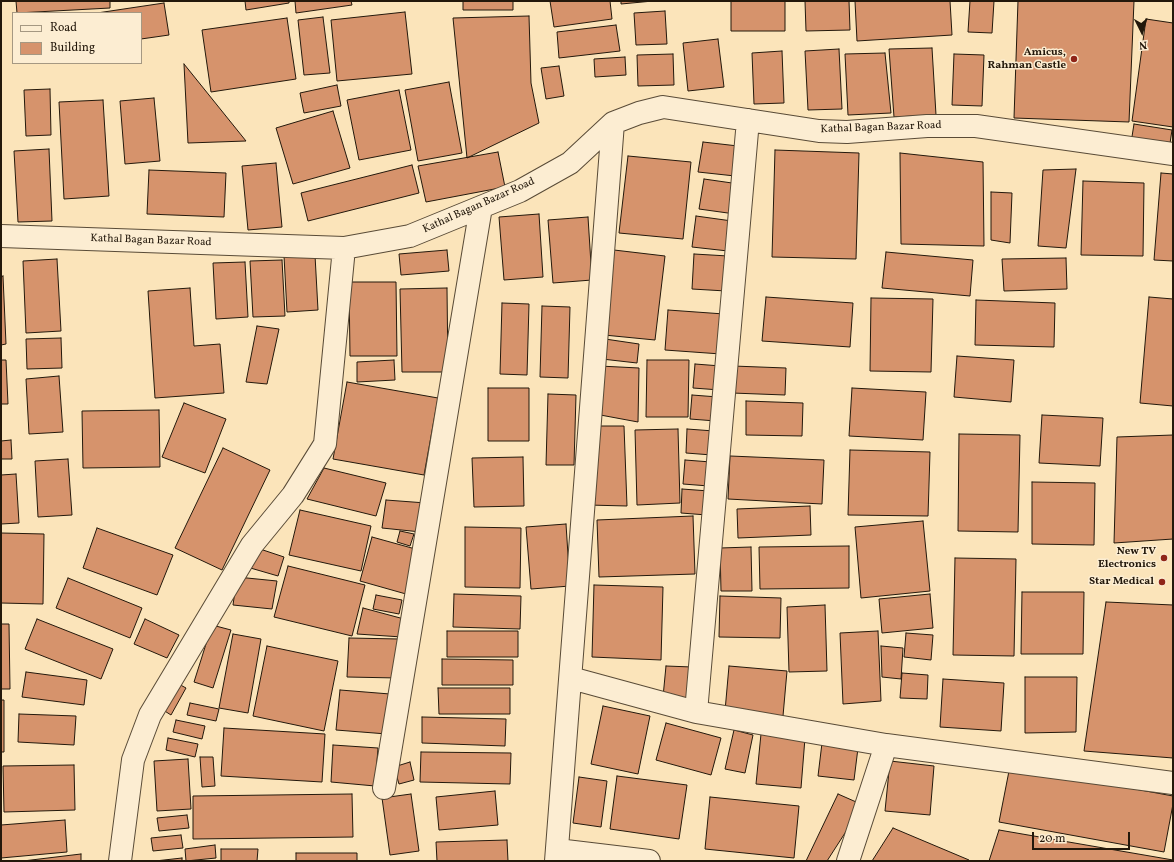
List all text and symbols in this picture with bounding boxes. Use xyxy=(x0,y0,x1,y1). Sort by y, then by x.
legend xyxy=(12,12,142,64)
north arrow xyxy=(1122,12,1162,52)
text: Road xyxy=(50,20,77,36)
text: N xyxy=(1138,37,1148,52)
text: Building xyxy=(50,40,95,56)
place label: Amicus, Rahman Castle xyxy=(987,46,1066,72)
marker: Amicus, Rahman Castle xyxy=(1069,54,1079,64)
street label: Kathal Bagan Bazar Road xyxy=(820,119,942,137)
street label: Kathal Bagan Bazar Road xyxy=(421,175,537,237)
street label: Kathal Bagan Bazar Road xyxy=(90,232,212,250)
place label: New TV Electronics xyxy=(1098,545,1156,571)
marker: New TV Electronics xyxy=(1159,553,1169,563)
place label: Star Medical xyxy=(1089,575,1154,589)
marker: Star Medical xyxy=(1157,577,1167,587)
scale bar xyxy=(1034,824,1132,850)
text: 20 m xyxy=(1039,831,1066,847)

